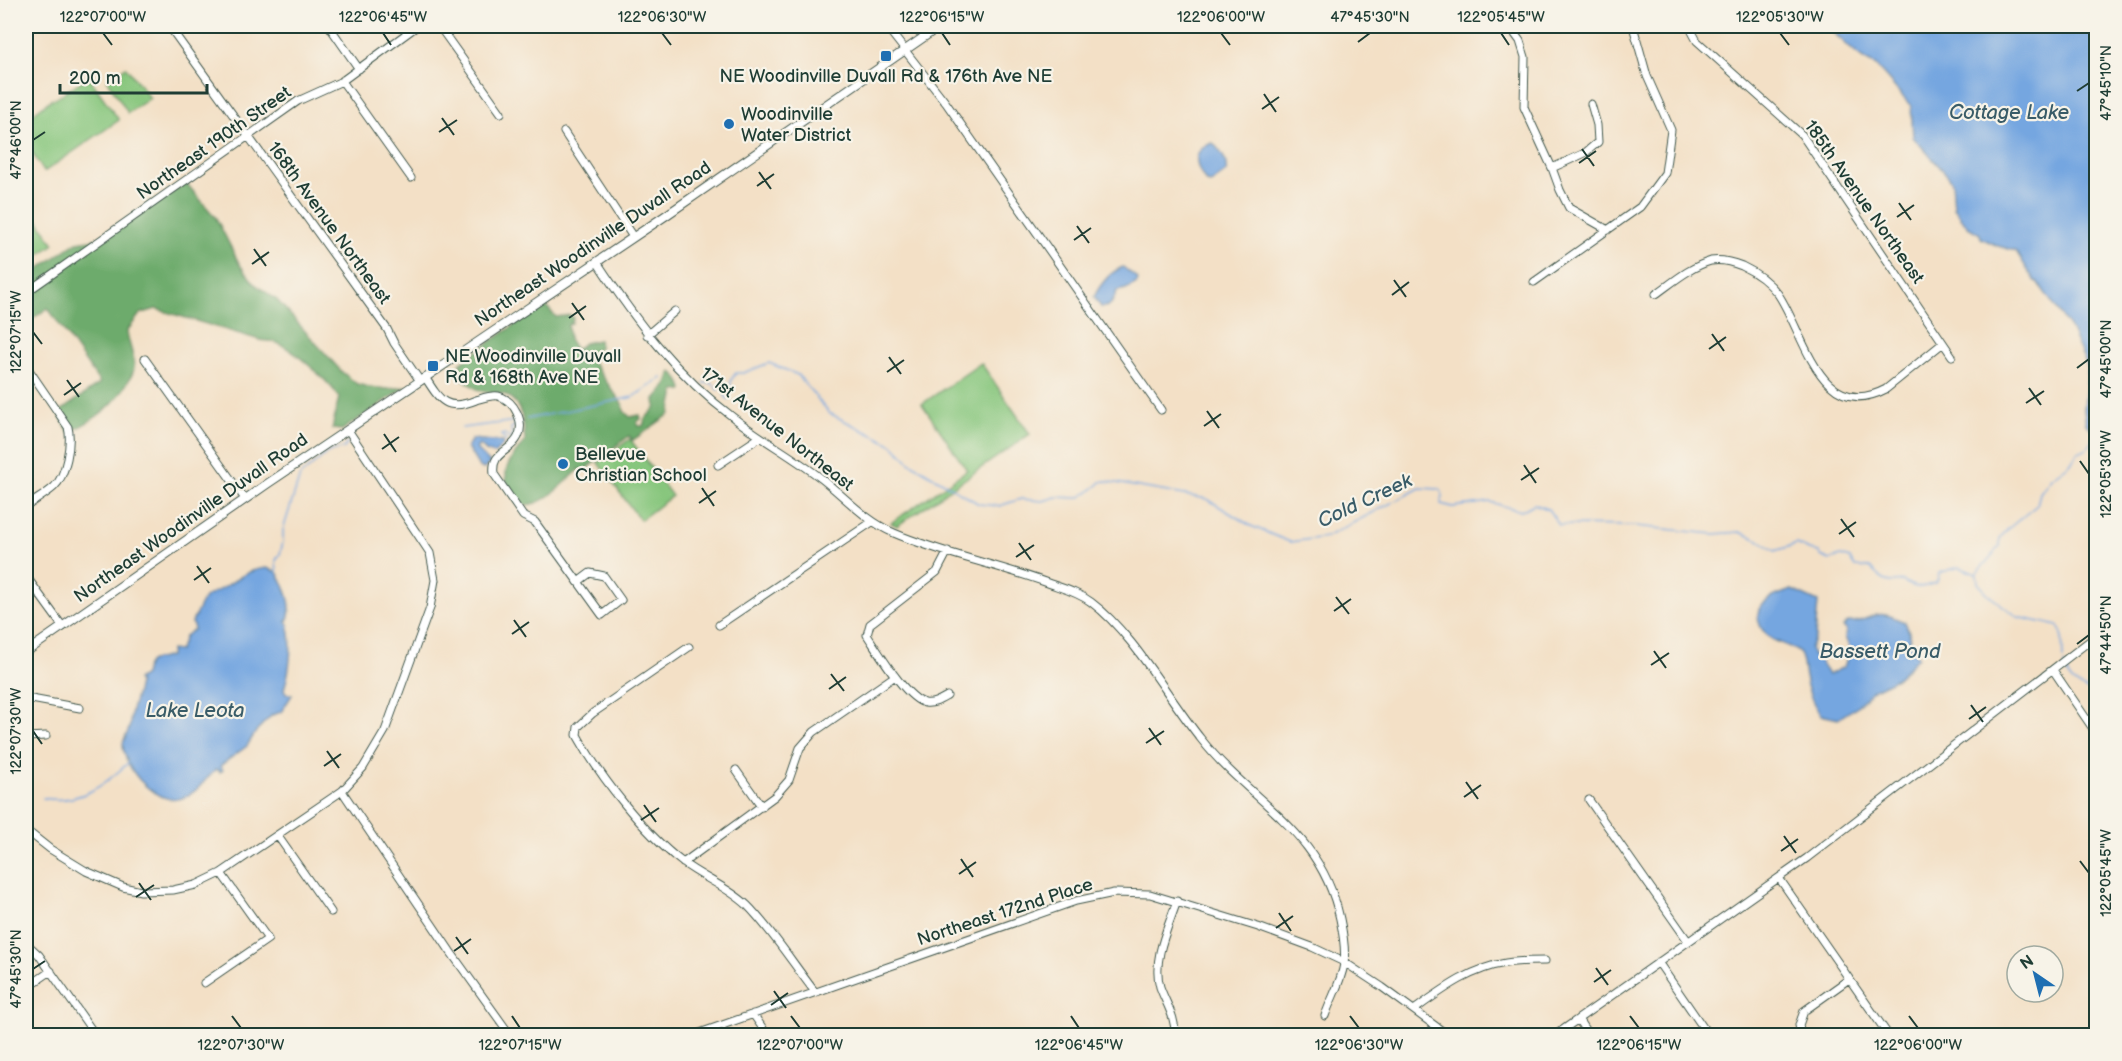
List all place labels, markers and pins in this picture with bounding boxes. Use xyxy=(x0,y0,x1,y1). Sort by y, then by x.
marker: NE Woodinville Duvall Rd & 176th Ave NE xyxy=(879,49,893,63)
place label: NE Woodinville Duvall Rd & 176th Ave NE xyxy=(720,66,1053,87)
place label: Woodinville Water District xyxy=(741,104,852,146)
marker: Woodinville Water District xyxy=(722,117,736,131)
place label: NE Woodinville Duvall Rd & 168th Ave NE xyxy=(445,346,621,388)
marker: NE Woodinville Duvall Rd & 168th Ave NE xyxy=(426,359,440,373)
place label: Bellevue Christian School xyxy=(575,444,707,486)
marker: Bellevue Christian School xyxy=(556,457,570,471)

